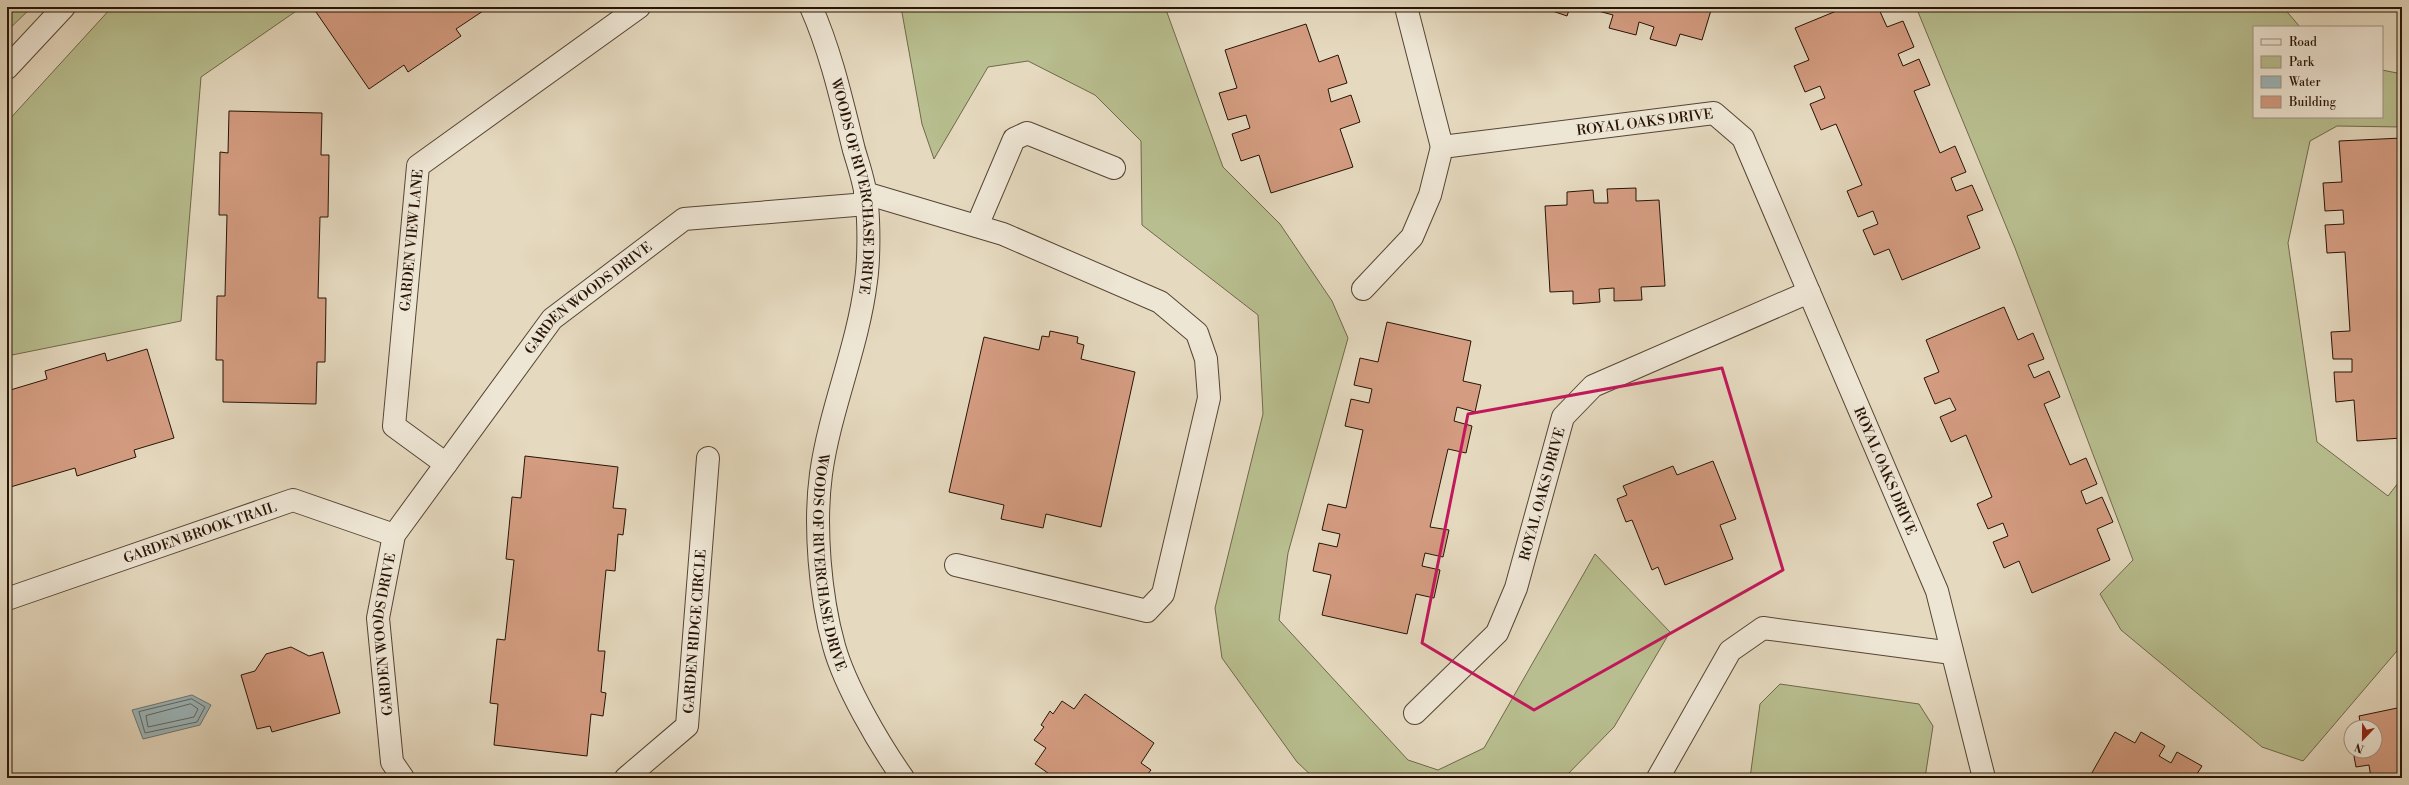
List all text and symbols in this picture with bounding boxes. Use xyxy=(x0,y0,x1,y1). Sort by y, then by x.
legend xyxy=(2253,26,2383,118)
text: Road xyxy=(2289,35,2317,50)
text: Park xyxy=(2289,55,2315,70)
text: Water xyxy=(2288,75,2321,90)
street label: WOODS OF RIVERCHASE DRIVE xyxy=(826,76,876,296)
text: Building xyxy=(2288,95,2337,110)
street label: ROYAL OAKS DRIVE xyxy=(1576,105,1714,140)
street label: GARDEN VIEW LANE xyxy=(397,168,428,312)
street label: GARDEN WOODS DRIVE xyxy=(521,238,656,358)
street label: ROYAL OAKS DRIVE xyxy=(1849,404,1920,538)
street label: ROYAL OAKS DRIVE xyxy=(1516,425,1570,563)
street label: WOODS OF RIVERCHASE DRIVE xyxy=(808,451,850,674)
street label: GARDEN BROOK TRAIL xyxy=(121,498,279,568)
street label: GARDEN RIDGE CIRCLE xyxy=(680,549,711,714)
street label: GARDEN WOODS DRIVE xyxy=(370,552,400,717)
north arrow xyxy=(2343,719,2383,759)
text: N xyxy=(2353,739,2366,755)

